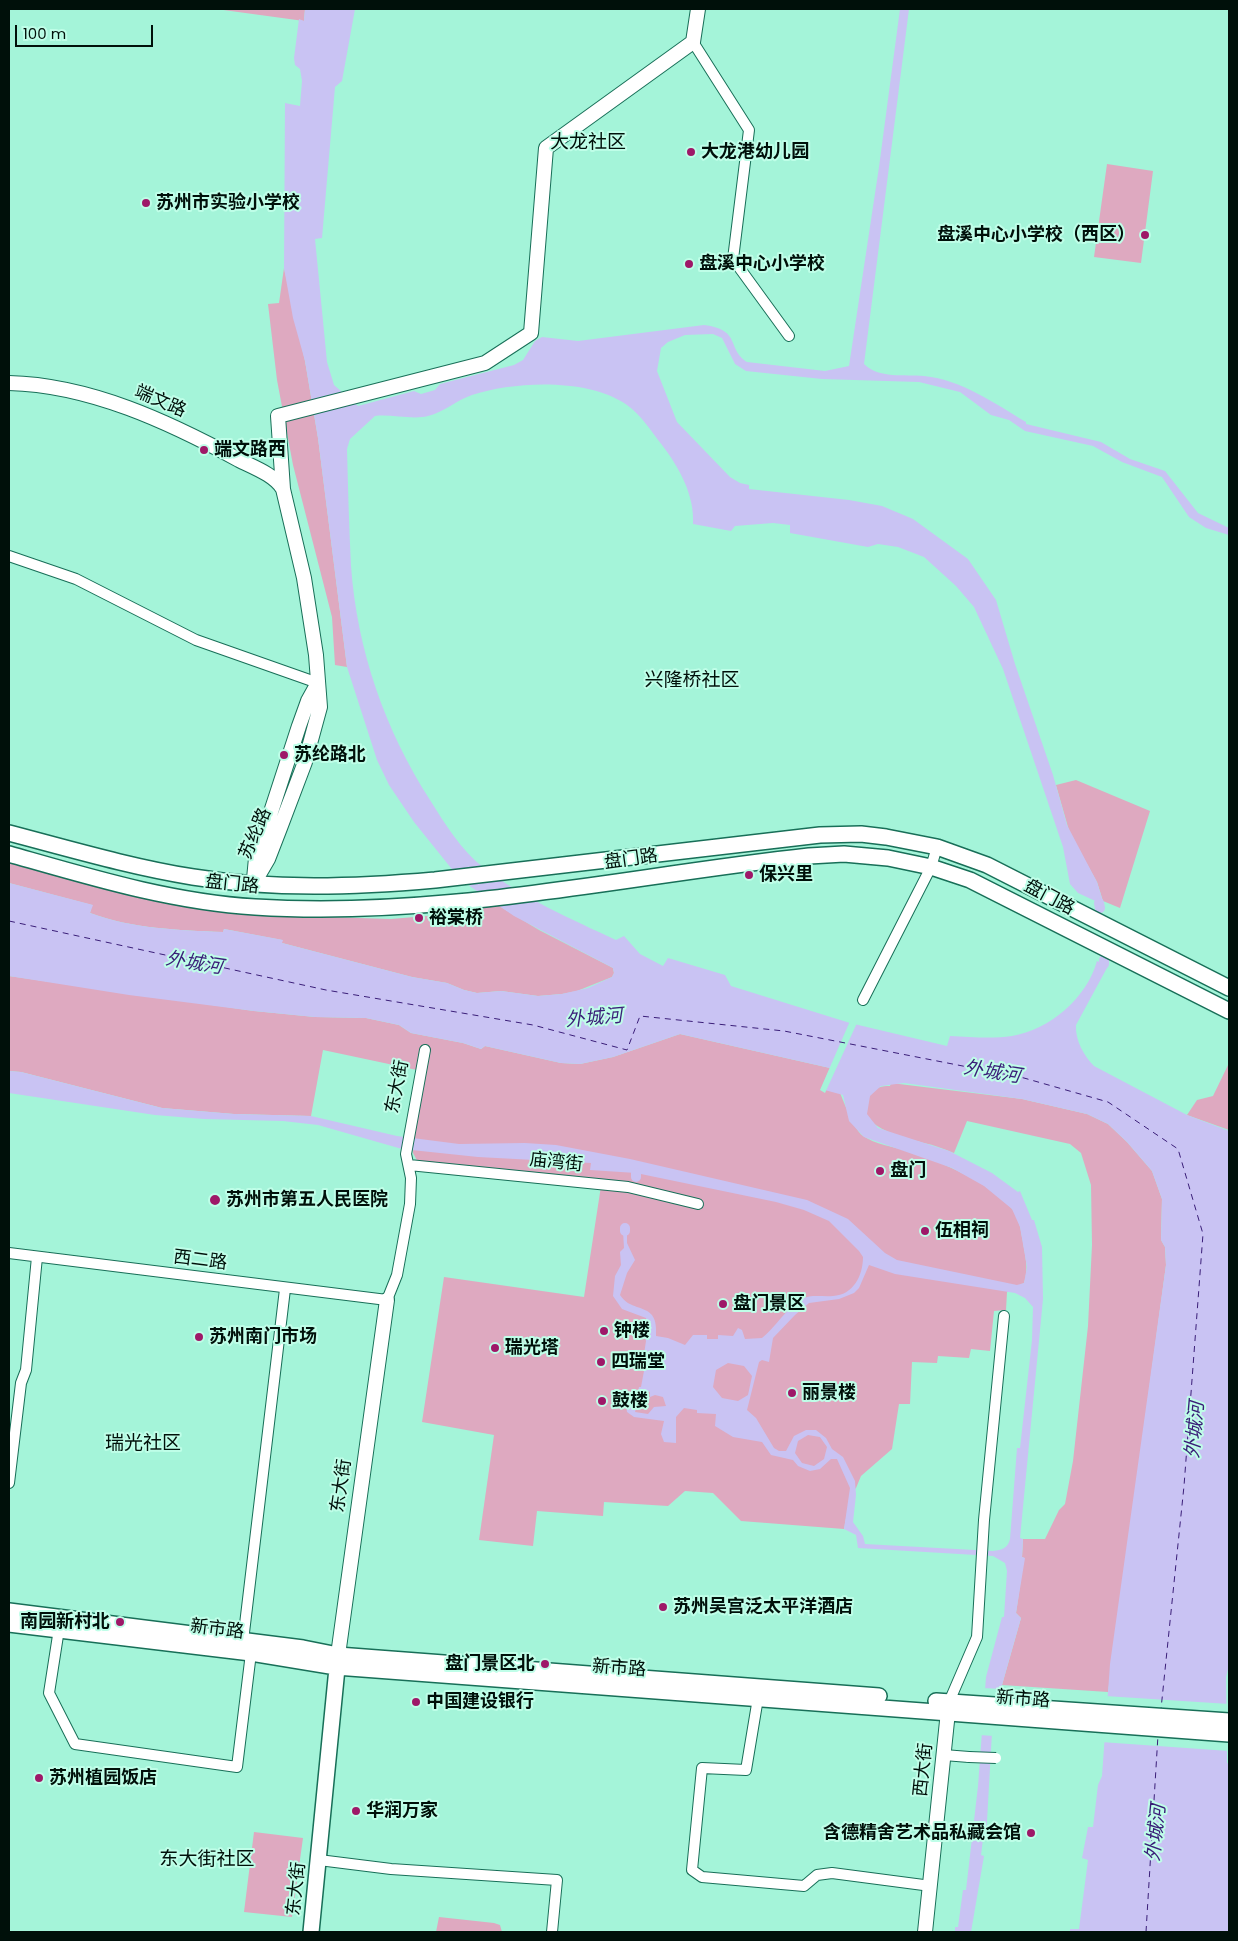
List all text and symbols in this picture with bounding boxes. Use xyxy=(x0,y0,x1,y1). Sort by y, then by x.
scale bar xyxy=(18,15,155,47)
text: 100 m xyxy=(23,23,66,44)
district label: 大龙社区 xyxy=(550,132,626,154)
place label: 大龙港幼儿园 xyxy=(701,141,809,163)
marker: 大龙港幼儿园 xyxy=(685,146,697,158)
place label: 苏州市实验小学校 xyxy=(156,192,300,214)
marker: 苏州市实验小学校 xyxy=(140,197,152,209)
place label: 盘溪中心小学校（西区） xyxy=(937,224,1135,246)
marker: 盘溪中心小学校（西区） xyxy=(1139,229,1151,241)
place label: 盘溪中心小学校 xyxy=(699,253,825,275)
marker: 盘溪中心小学校 xyxy=(683,258,695,270)
street label: 端文路 xyxy=(131,382,189,422)
place label: 端文路西 xyxy=(214,439,286,461)
marker: 端文路西 xyxy=(198,444,210,456)
district label: 兴隆桥社区 xyxy=(645,670,739,692)
place label: 苏纶路北 xyxy=(294,744,366,766)
marker: 苏纶路北 xyxy=(278,749,290,761)
street label: 苏纶路 xyxy=(236,805,276,863)
street label: 盘门路 xyxy=(603,846,659,874)
place label: 保兴里 xyxy=(759,864,813,886)
marker: 保兴里 xyxy=(743,869,755,881)
street label: 盘门路 xyxy=(204,871,260,899)
street label: 盘门路 xyxy=(1020,876,1078,920)
place label: 裕棠桥 xyxy=(429,907,483,929)
marker: 裕棠桥 xyxy=(413,912,425,924)
water label: 外城河 xyxy=(164,948,224,980)
water label: 外城河 xyxy=(565,1005,623,1033)
water label: 外城河 xyxy=(962,1057,1022,1089)
street label: 东大街 xyxy=(382,1058,414,1116)
street label: 庙湾街 xyxy=(528,1149,584,1177)
place label: 盘门 xyxy=(890,1160,926,1182)
marker: 盘门 xyxy=(874,1165,886,1177)
place label: 苏州市第五人民医院 xyxy=(226,1189,388,1211)
marker: 苏州市第五人民医院 xyxy=(208,1193,222,1207)
place label: 伍相祠 xyxy=(935,1220,989,1242)
marker: 伍相祠 xyxy=(919,1225,931,1237)
street label: 西二路 xyxy=(172,1247,228,1275)
place label: 盘门景区 xyxy=(733,1293,805,1315)
marker: 盘门景区 xyxy=(717,1298,729,1310)
place label: 钟楼 xyxy=(614,1320,650,1342)
marker: 钟楼 xyxy=(598,1325,610,1337)
place label: 苏州南门市场 xyxy=(209,1326,317,1348)
marker: 苏州南门市场 xyxy=(193,1331,205,1343)
place label: 瑞光塔 xyxy=(505,1337,559,1359)
marker: 瑞光塔 xyxy=(489,1342,501,1354)
place label: 四瑞堂 xyxy=(611,1351,665,1373)
marker: 四瑞堂 xyxy=(595,1356,607,1368)
place label: 丽景楼 xyxy=(802,1382,856,1404)
marker: 丽景楼 xyxy=(786,1387,798,1399)
place label: 鼓楼 xyxy=(612,1390,648,1412)
marker: 鼓楼 xyxy=(596,1395,608,1407)
water label: 外城河 xyxy=(1182,1401,1210,1459)
district label: 瑞光社区 xyxy=(105,1433,181,1455)
street label: 东大街 xyxy=(328,1458,356,1514)
place label: 苏州吴宫泛太平洋酒店 xyxy=(673,1596,853,1618)
marker: 苏州吴宫泛太平洋酒店 xyxy=(657,1601,669,1613)
place label: 南园新村北 xyxy=(20,1611,110,1633)
marker: 南园新村北 xyxy=(114,1616,126,1628)
street label: 新市路 xyxy=(189,1616,245,1644)
place label: 盘门景区北 xyxy=(445,1653,535,1675)
street label: 新市路 xyxy=(591,1656,647,1682)
marker: 盘门景区北 xyxy=(539,1658,551,1670)
street label: 新市路 xyxy=(995,1687,1051,1713)
place label: 中国建设银行 xyxy=(426,1691,534,1713)
marker: 中国建设银行 xyxy=(410,1696,422,1708)
street label: 西大街 xyxy=(910,1742,938,1798)
place label: 苏州植园饭店 xyxy=(49,1767,157,1789)
marker: 苏州植园饭店 xyxy=(33,1772,45,1784)
place label: 华润万家 xyxy=(366,1800,438,1822)
water label: 外城河 xyxy=(1143,1803,1171,1863)
marker: 华润万家 xyxy=(350,1805,362,1817)
place label: 含德精舍艺术品私藏会馆 xyxy=(823,1822,1021,1844)
marker: 含德精舍艺术品私藏会馆 xyxy=(1025,1827,1037,1839)
district label: 东大街社区 xyxy=(160,1849,254,1871)
street label: 东大街 xyxy=(283,1861,311,1917)

